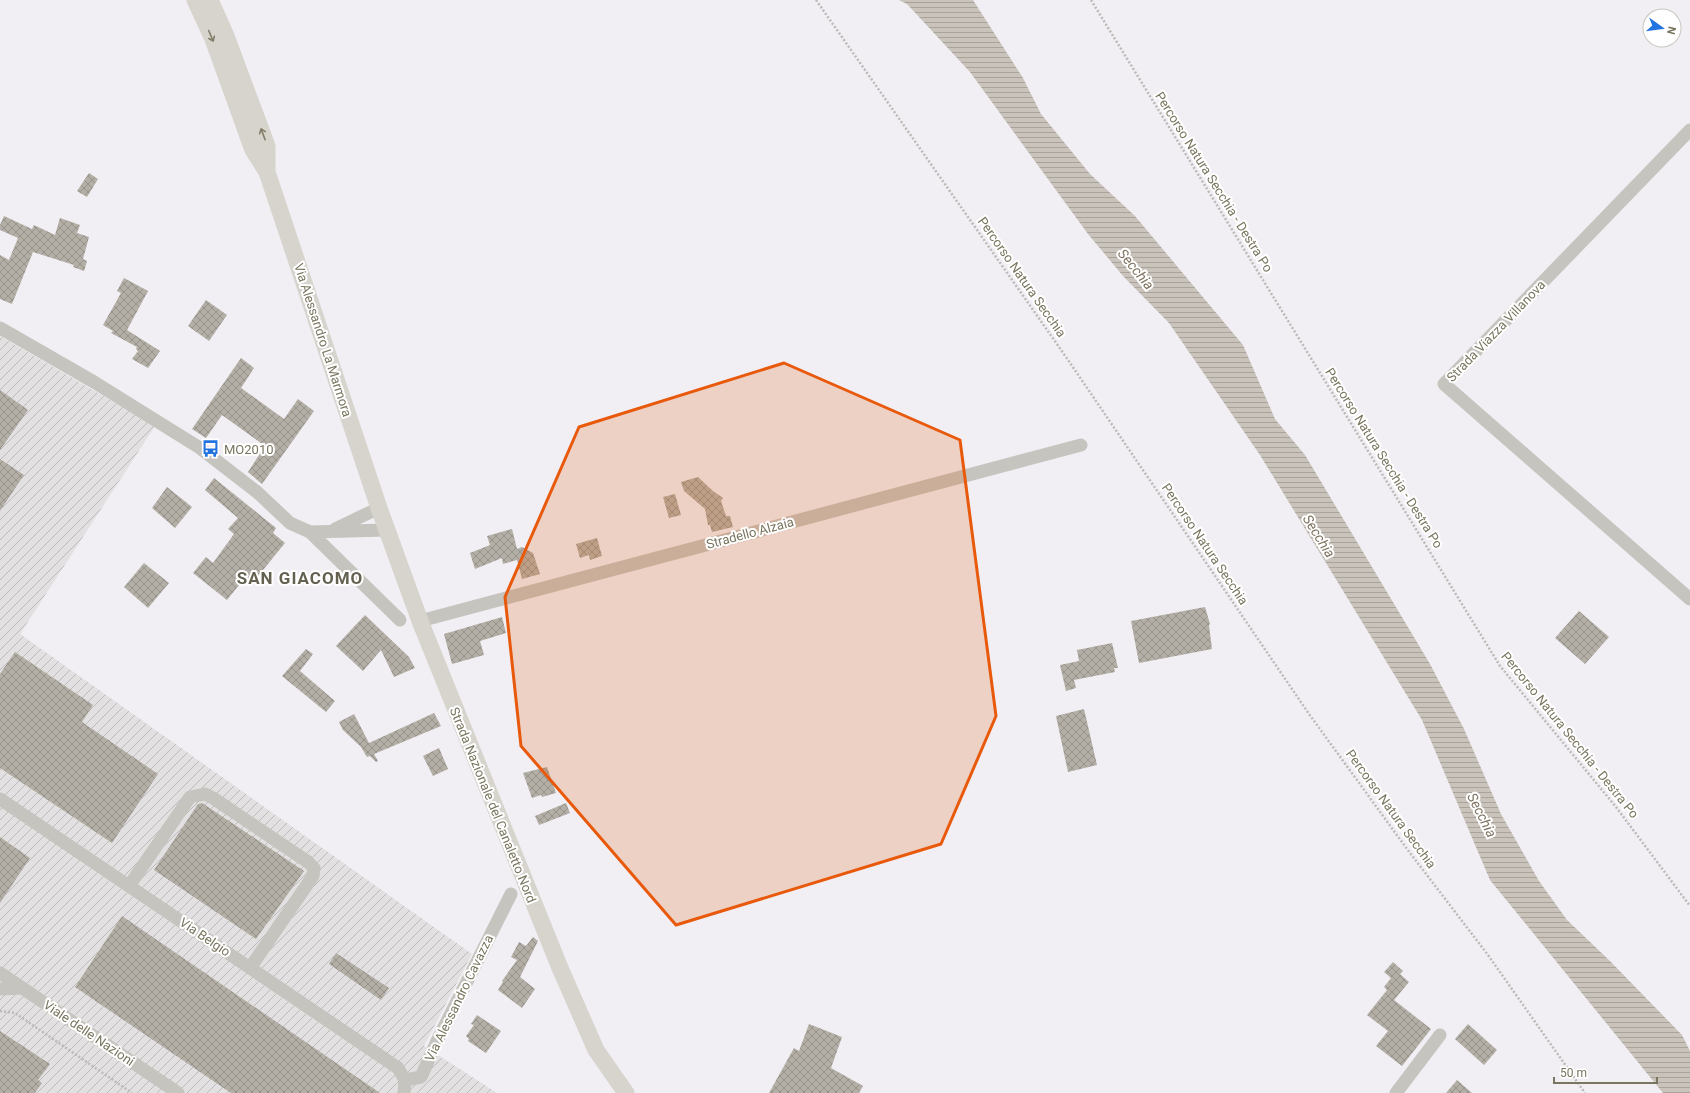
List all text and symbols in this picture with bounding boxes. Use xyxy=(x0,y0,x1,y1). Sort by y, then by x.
north arrow xyxy=(1642,8,1682,48)
text: N xyxy=(1664,25,1678,36)
one-way arrow xyxy=(208,29,215,41)
street label: Percorso Natura Secchia - Destra Po xyxy=(1152,89,1276,275)
one-way arrow xyxy=(258,129,266,141)
street label: Percorso Natura Secchia xyxy=(975,214,1069,340)
water label: Secchia xyxy=(1115,245,1157,293)
street label: Via Alessandro La Marmora xyxy=(291,261,355,419)
street label: Strada Viazza Villanova xyxy=(1444,277,1548,385)
street label: Percorso Natura Secchia - Destra Po xyxy=(1322,365,1446,551)
bus stop icon: MO2010 xyxy=(201,439,221,459)
place label: MO2010 xyxy=(224,442,274,457)
street label: Percorso Natura Secchia xyxy=(1159,480,1251,608)
water label: Secchia xyxy=(1300,512,1338,560)
street label: Stradello Alzaia xyxy=(705,514,795,552)
district label: SAN GIACOMO xyxy=(237,568,363,588)
street label: Percorso Natura Secchia - Destra Po xyxy=(1498,649,1642,821)
street label: Strada Nazionale del Canaletto Nord xyxy=(447,705,539,905)
street label: Percorso Natura Secchia xyxy=(1343,747,1439,871)
water label: Secchia xyxy=(1464,790,1500,840)
street label: Via Belgio xyxy=(177,915,233,959)
street label: Via Alessandro Cavazza xyxy=(422,932,496,1064)
street label: Viale delle Nazioni xyxy=(41,997,137,1069)
scale bar xyxy=(1554,1059,1657,1085)
text: 50 m xyxy=(1560,1066,1587,1080)

